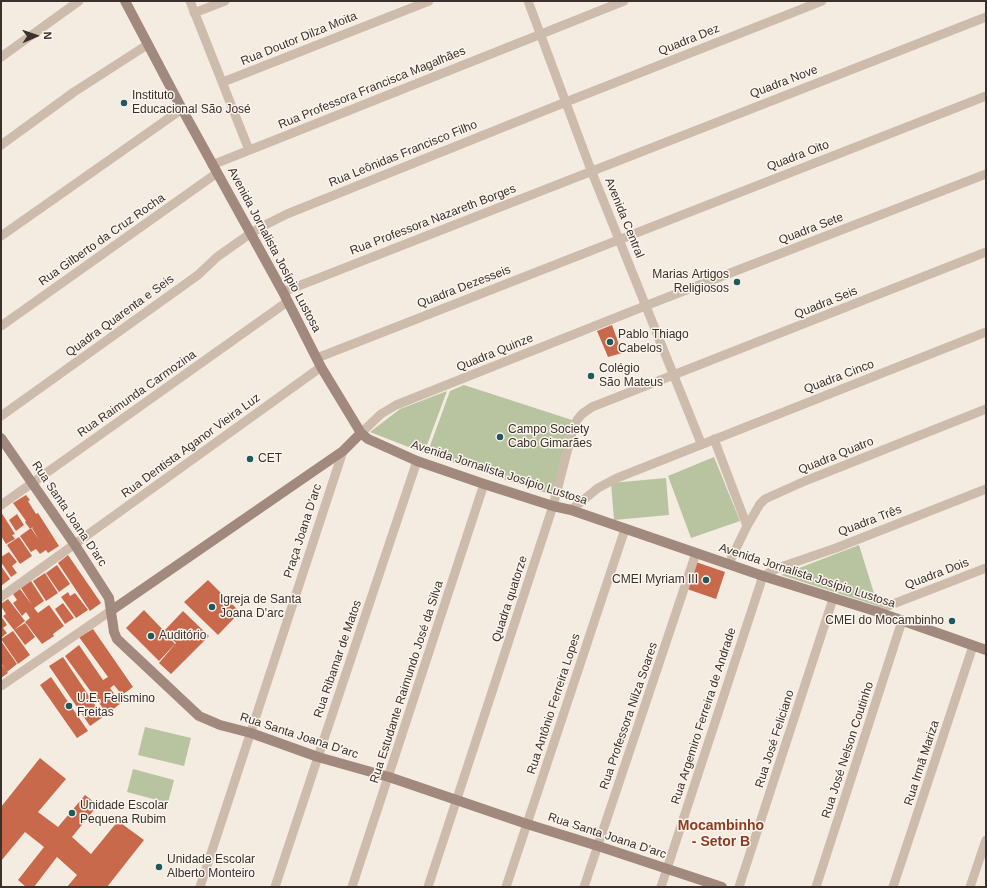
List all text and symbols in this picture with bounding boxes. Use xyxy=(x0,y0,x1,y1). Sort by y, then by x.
street label: Rua Doutor Dilza Moita xyxy=(239,9,359,69)
north arrow xyxy=(16,16,56,56)
street label: Quadra Dez xyxy=(656,21,722,59)
text: N xyxy=(42,31,54,40)
street label: Rua Professora Francisca Magalhães xyxy=(276,44,468,132)
street label: Quadra Nove xyxy=(748,62,820,102)
place label: Instituto Educacional São José xyxy=(132,89,251,117)
marker: Instituto Educacional São José xyxy=(119,98,129,108)
street label: Rua Leônidas Francisco Filho xyxy=(327,118,479,190)
street label: Quadra Oito xyxy=(765,138,831,174)
street label: Avenida Jornalista Josípio Lustosa xyxy=(224,165,324,335)
street label: Avenida Central xyxy=(601,176,647,260)
street label: Rua Professora Nazareth Borges xyxy=(348,182,518,258)
street label: Rua Gilberto da Cruz Rocha xyxy=(36,191,168,289)
street label: Quadra Sete xyxy=(777,210,845,248)
street label: Quadra Dezesseis xyxy=(415,263,513,311)
place label: Marias Artigos Religiosos xyxy=(652,268,729,296)
street label: Quadra Quarenta e Seis xyxy=(63,272,177,360)
marker: Marias Artigos Religiosos xyxy=(732,277,742,287)
street label: Quadra Seis xyxy=(792,284,860,322)
place label: Pablo Thiago Cabelos xyxy=(618,328,689,356)
street label: Quadra Quinze xyxy=(455,331,535,375)
marker: Pablo Thiago Cabelos xyxy=(605,337,615,347)
street label: Rua Raimunda Carmozina xyxy=(75,348,199,440)
street label: Quadra Cinco xyxy=(802,357,876,397)
place label: Colégio São Mateus xyxy=(599,362,663,390)
marker: Colégio São Mateus xyxy=(586,371,596,381)
street label: Rua Dentista Aganor Vieira Luz xyxy=(119,391,263,501)
place label: Campo Society Cabo Gimarães xyxy=(508,423,592,451)
marker: Campo Society Cabo Gimarães xyxy=(495,432,505,442)
street label: Quadra Quatro xyxy=(796,434,876,478)
street label: Avenida Jornalista Josípio Lustosa xyxy=(409,438,589,508)
place label: CET xyxy=(258,452,282,466)
marker: CET xyxy=(245,454,255,464)
street label: Rua Santa Joana D'arc xyxy=(28,459,110,569)
street label: Praça Joana D'arc xyxy=(281,482,325,580)
street label: Quadra Três xyxy=(836,502,904,540)
street label: Avenida Jornalista Josípio Lustosa xyxy=(717,541,897,611)
street label: Quadra quatorze xyxy=(489,554,531,644)
street label: Quadra Dois xyxy=(903,555,971,593)
place label: CMEI Myriam III xyxy=(612,573,698,587)
marker: CMEI Myriam III xyxy=(701,575,711,585)
street label: Rua Estudante Raimundo José da Silva xyxy=(367,579,447,785)
place label: Igreja de Santa Joana D'arc xyxy=(220,593,301,621)
street label: Rua Ribamar de Matos xyxy=(311,598,365,720)
marker: Igreja de Santa Joana D'arc xyxy=(207,602,217,612)
place label: CMEI do Mocambinho xyxy=(825,614,944,628)
marker: CMEI do Mocambinho xyxy=(947,616,957,626)
street label: Rua Argemiro Ferreira de Andrade xyxy=(669,626,739,806)
place label: Auditório xyxy=(159,629,206,643)
marker: Auditório xyxy=(146,631,156,641)
street label: Rua Antônio Ferreira Lopes xyxy=(524,632,584,776)
street label: Rua Professora Nilza Soares xyxy=(597,641,661,791)
street label: Rua José Nelson Coutinho xyxy=(819,680,877,820)
street label: Rua José Feliciano xyxy=(752,688,798,790)
place label: U.E. Felismino Freitas xyxy=(77,692,155,720)
marker: U.E. Felismino Freitas xyxy=(64,701,74,711)
street label: Rua Santa Joana D'arc xyxy=(238,710,360,762)
street label: Rua Irmã Mariza xyxy=(901,719,943,807)
place label: Unidade Escolar Pequena Rubim xyxy=(80,799,168,827)
marker: Unidade Escolar Pequena Rubim xyxy=(67,808,77,818)
street label: Rua Santa Joana D'arc xyxy=(546,810,668,862)
district label: Mocambinho - Setor B xyxy=(678,818,764,850)
place label: Unidade Escolar Alberto Monteiro xyxy=(167,853,255,881)
marker: Unidade Escolar Alberto Monteiro xyxy=(154,862,164,872)

